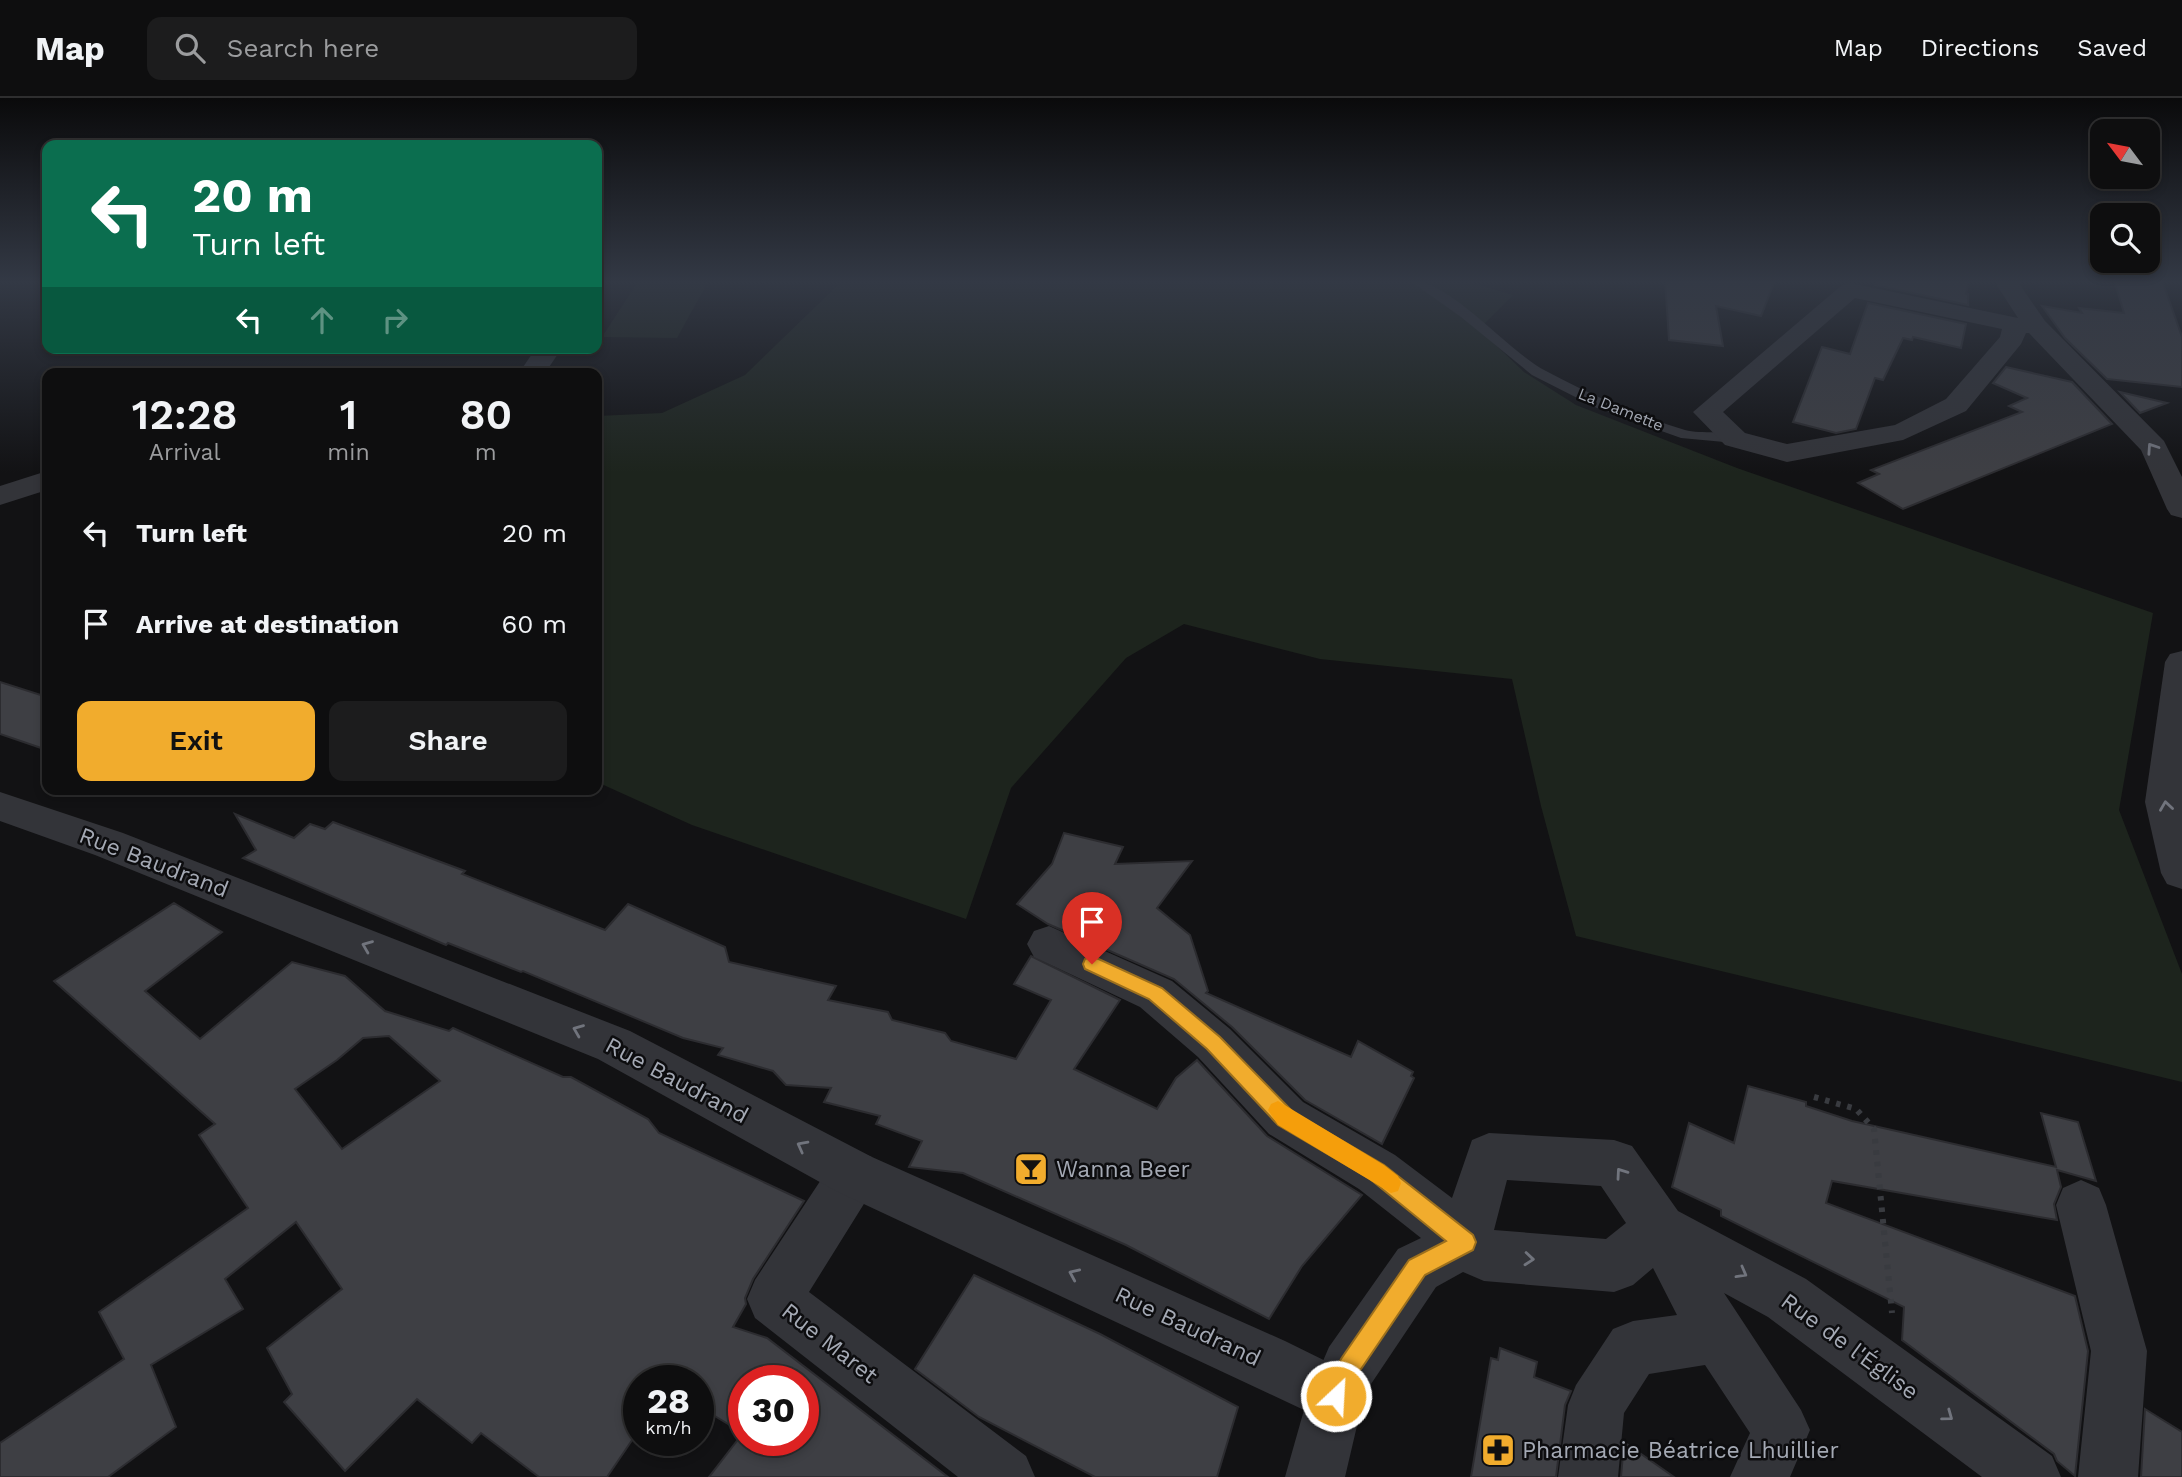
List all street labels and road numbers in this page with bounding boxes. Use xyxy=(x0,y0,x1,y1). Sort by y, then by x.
street label: La Damette xyxy=(1575,384,1666,435)
street label: Rue Baudrand xyxy=(75,822,232,903)
street label: Rue Baudrand xyxy=(601,1031,753,1129)
street label: Rue Baudrand xyxy=(1111,1281,1265,1372)
street label: Rue de l'Église xyxy=(1776,1288,1924,1405)
street label: Rue Maret xyxy=(776,1298,883,1389)

